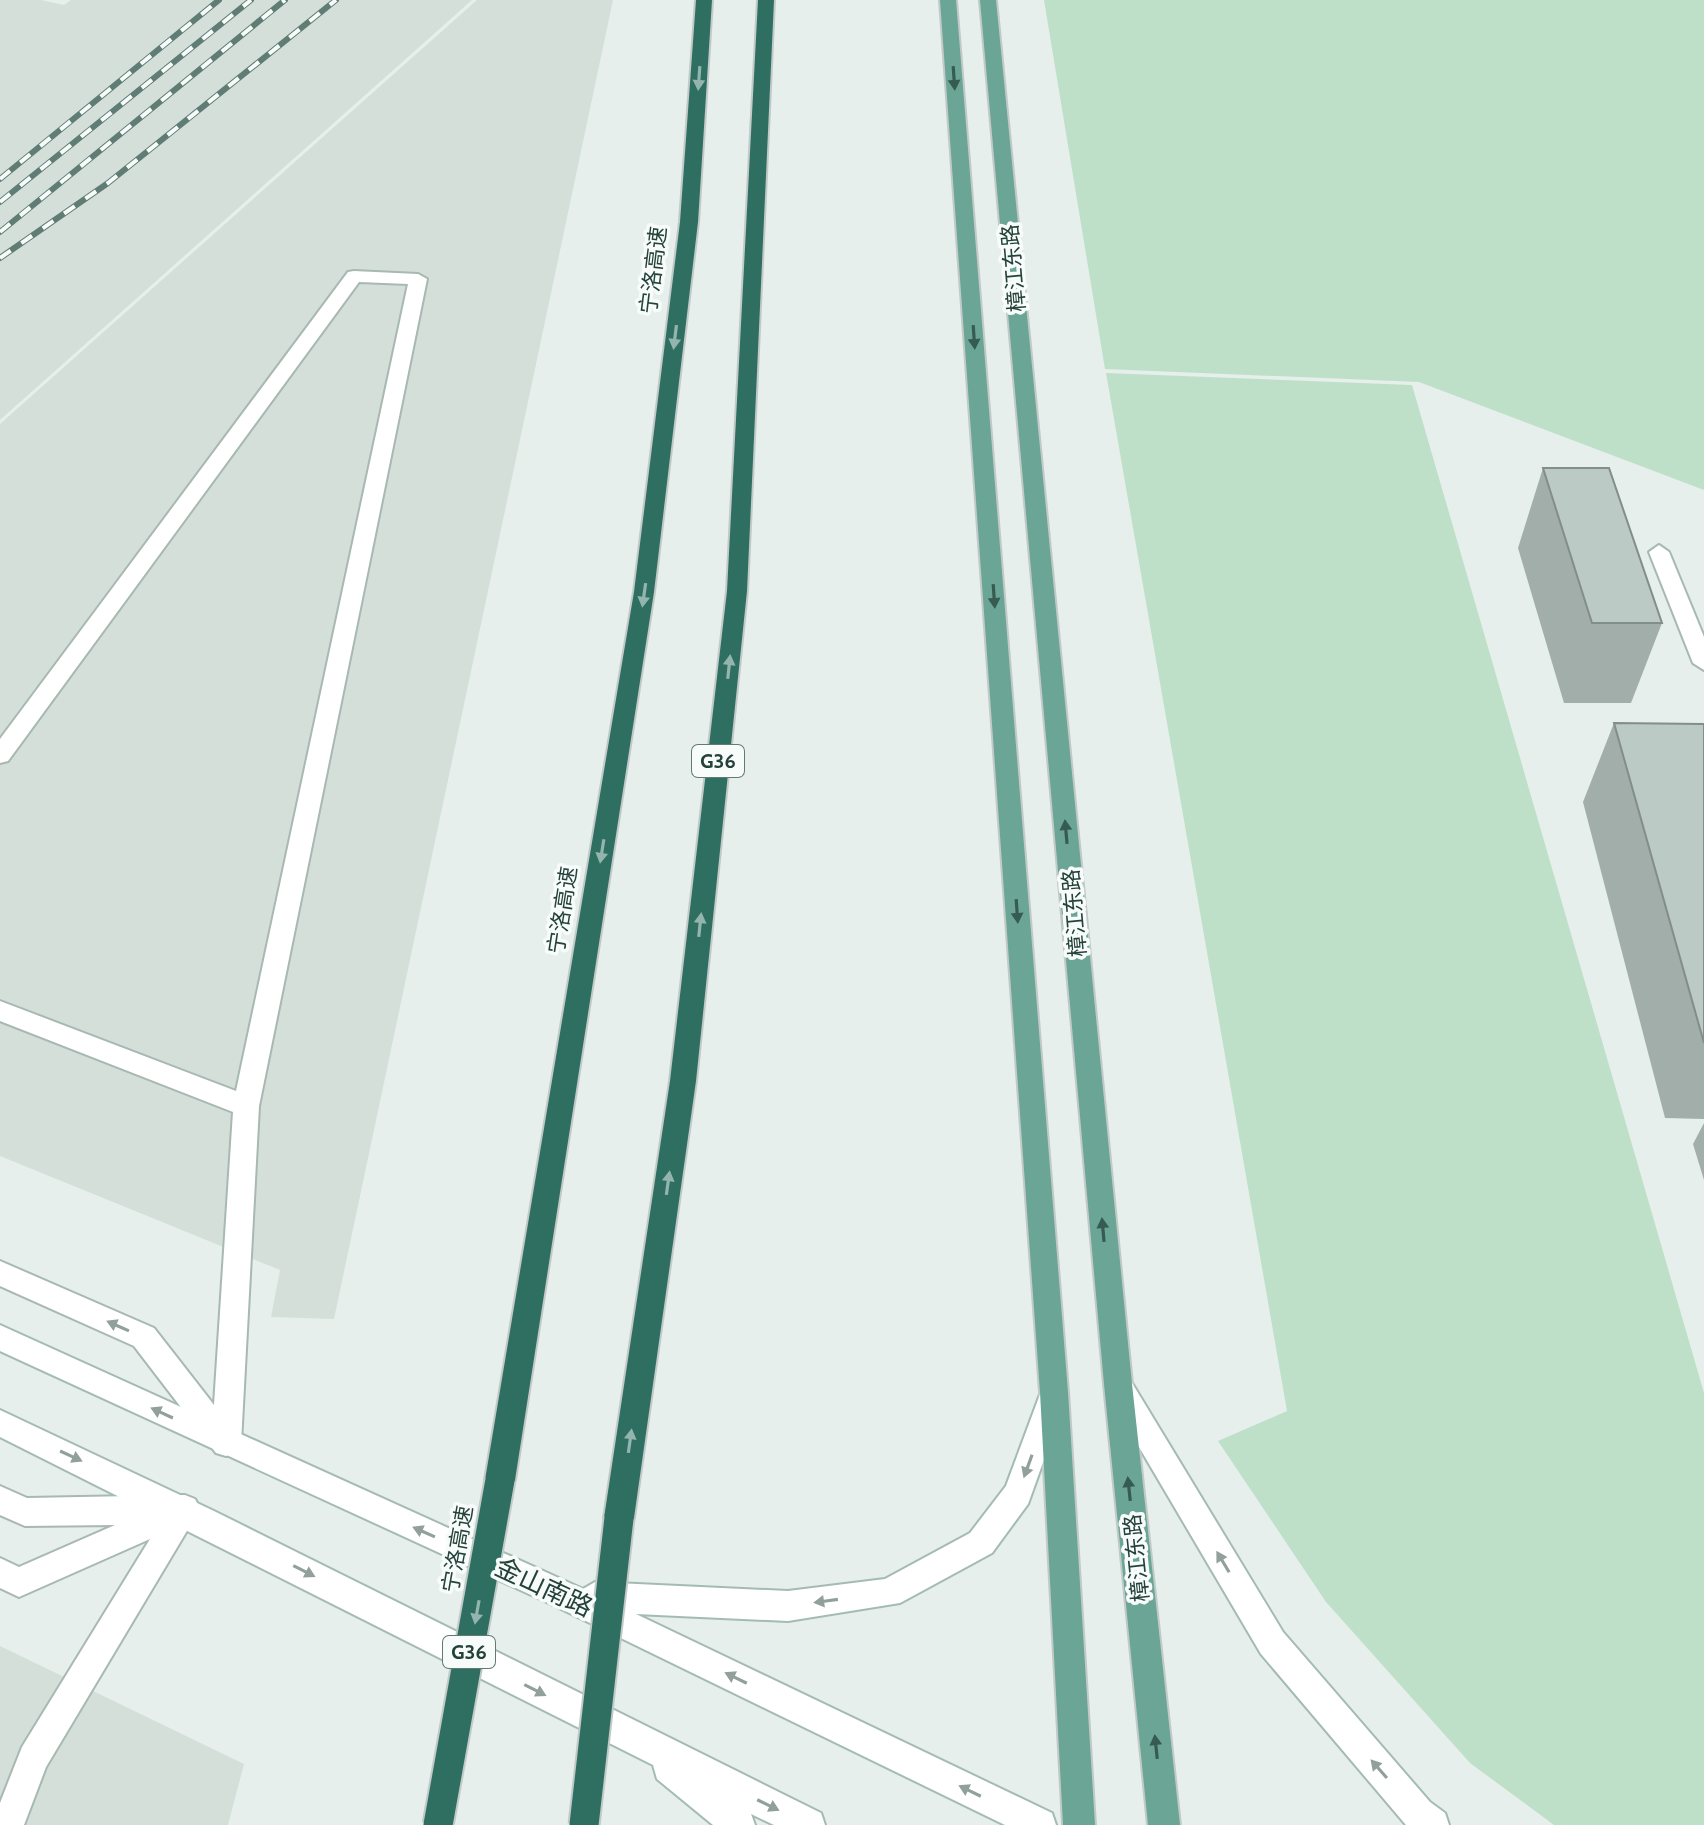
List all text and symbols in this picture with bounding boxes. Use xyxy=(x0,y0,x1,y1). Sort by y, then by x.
one-way arrow xyxy=(692,66,705,91)
one-way arrow xyxy=(948,66,961,91)
street label: 樟江东路 xyxy=(996,223,1031,313)
street label: 宁洛高速 xyxy=(635,225,672,315)
one-way arrow xyxy=(668,325,681,350)
one-way arrow xyxy=(968,325,981,350)
one-way arrow xyxy=(637,583,650,608)
one-way arrow xyxy=(988,584,1001,609)
one-way arrow xyxy=(722,654,735,679)
road number: G36 xyxy=(692,745,744,777)
one-way arrow xyxy=(1059,819,1072,844)
one-way arrow xyxy=(596,839,608,864)
street label: 宁洛高速 xyxy=(542,865,583,956)
street label: 樟江东路 xyxy=(1057,868,1092,958)
one-way arrow xyxy=(1011,899,1024,924)
one-way arrow xyxy=(694,912,707,937)
one-way arrow xyxy=(662,1170,675,1195)
one-way arrow xyxy=(1097,1217,1110,1242)
one-way arrow xyxy=(106,1319,129,1333)
one-way arrow xyxy=(150,1406,174,1420)
one-way arrow xyxy=(624,1428,637,1453)
one-way arrow xyxy=(59,1449,82,1463)
one-way arrow xyxy=(1021,1454,1033,1478)
one-way arrow xyxy=(1122,1476,1135,1501)
street label: 宁洛高速 xyxy=(437,1503,478,1595)
street label: 樟江东路 xyxy=(1118,1513,1155,1603)
one-way arrow xyxy=(412,1525,436,1539)
street label: 金山南路 xyxy=(490,1551,598,1623)
one-way arrow xyxy=(1217,1551,1231,1573)
one-way arrow xyxy=(293,1563,315,1577)
one-way arrow xyxy=(813,1595,838,1608)
one-way arrow xyxy=(470,1600,482,1625)
road number: G36 xyxy=(443,1636,495,1668)
one-way arrow xyxy=(724,1671,747,1685)
one-way arrow xyxy=(524,1683,547,1696)
one-way arrow xyxy=(1149,1735,1162,1760)
one-way arrow xyxy=(1371,1759,1388,1779)
one-way arrow xyxy=(958,1784,981,1798)
one-way arrow xyxy=(756,1798,780,1812)

